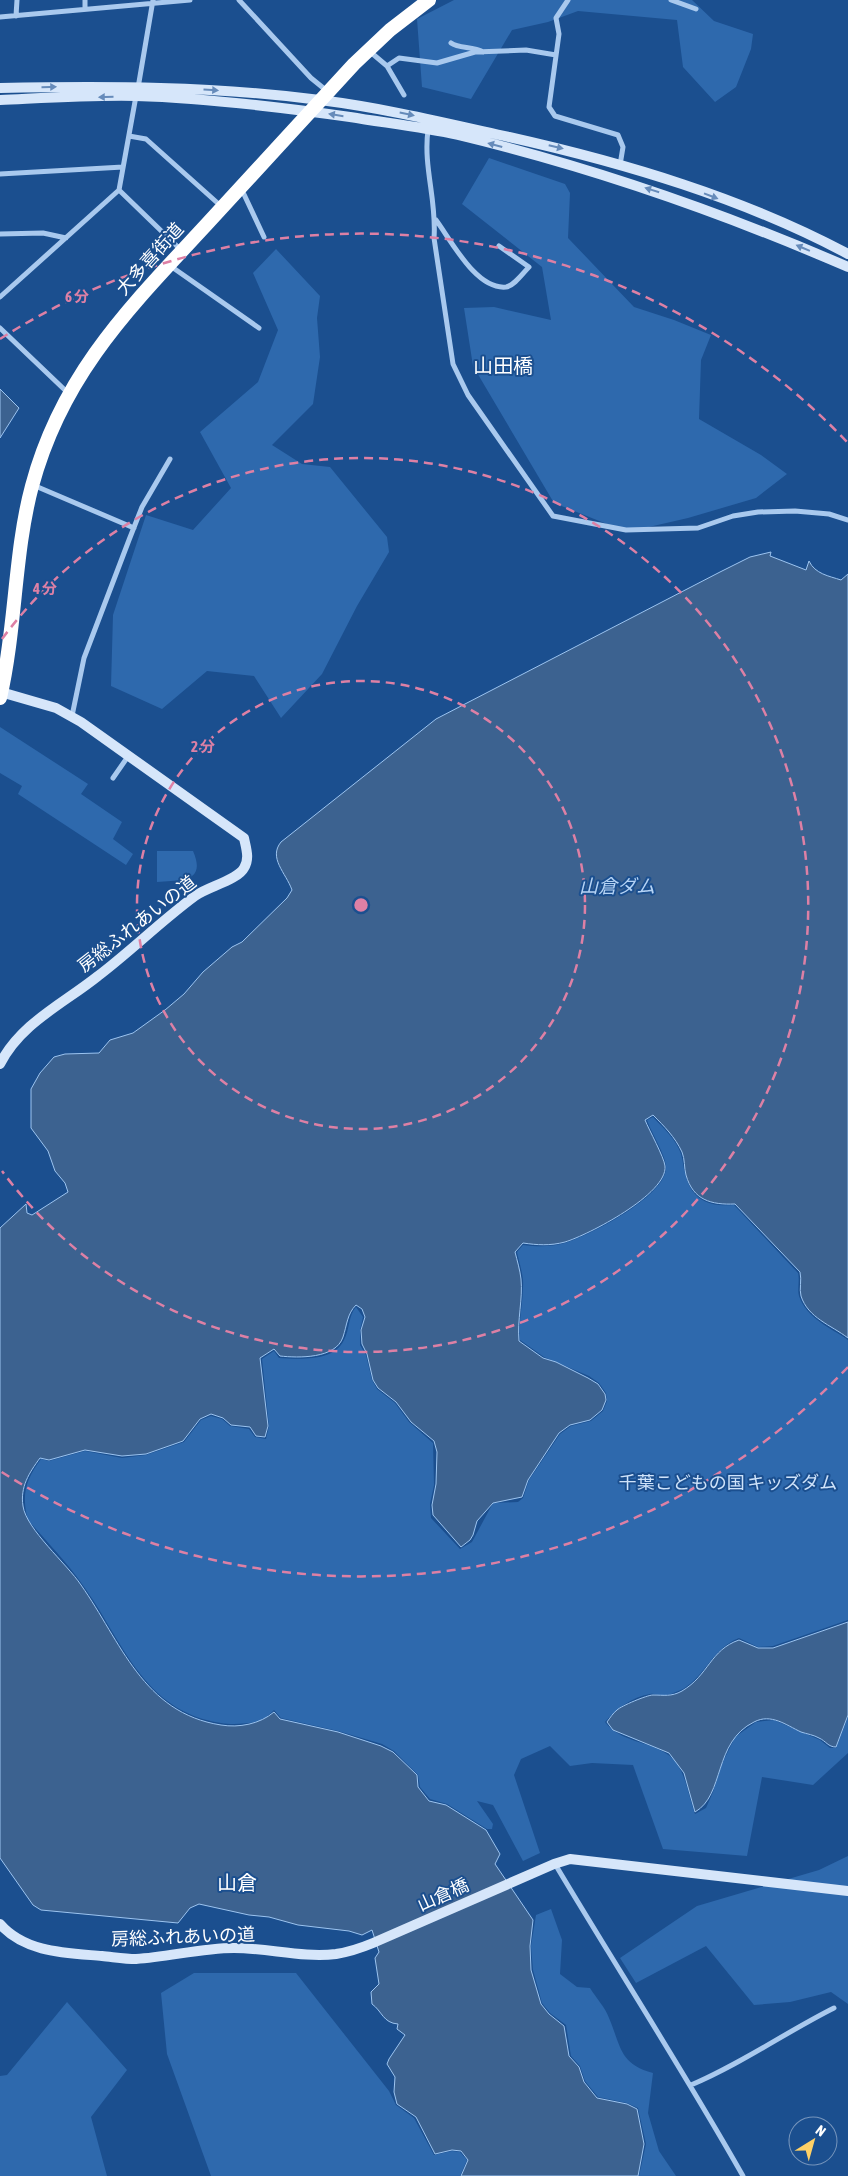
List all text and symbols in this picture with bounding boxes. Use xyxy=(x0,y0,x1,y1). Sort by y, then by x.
one-way arrow xyxy=(41,83,57,91)
one-way arrow xyxy=(203,87,219,95)
one-way arrow xyxy=(97,93,113,101)
one-way arrow xyxy=(399,110,415,118)
one-way arrow xyxy=(327,111,343,119)
one-way arrow xyxy=(488,140,503,148)
one-way arrow xyxy=(548,143,563,151)
one-way arrow xyxy=(644,185,659,193)
one-way arrow xyxy=(704,192,718,200)
street label: 大多喜街道 xyxy=(112,218,188,299)
one-way arrow xyxy=(796,243,810,251)
text: 6 分 xyxy=(65,288,89,305)
district label: 山田橋 xyxy=(473,354,533,377)
text: 4 分 xyxy=(32,580,57,597)
text: 2 分 xyxy=(191,738,215,755)
street label: 房総ふれあいの道 xyxy=(73,871,200,976)
water label: 山倉ダム xyxy=(579,875,655,897)
centre of rings xyxy=(352,896,370,914)
park label: 千葉こどもの国 キッズダム xyxy=(619,1472,837,1493)
district label: 山倉 xyxy=(217,1871,257,1894)
street label: 山倉橋 xyxy=(414,1874,472,1915)
street label: 房総ふれあいの道 xyxy=(111,1923,255,1950)
north arrow xyxy=(788,2116,838,2166)
text: N xyxy=(813,2122,829,2139)

